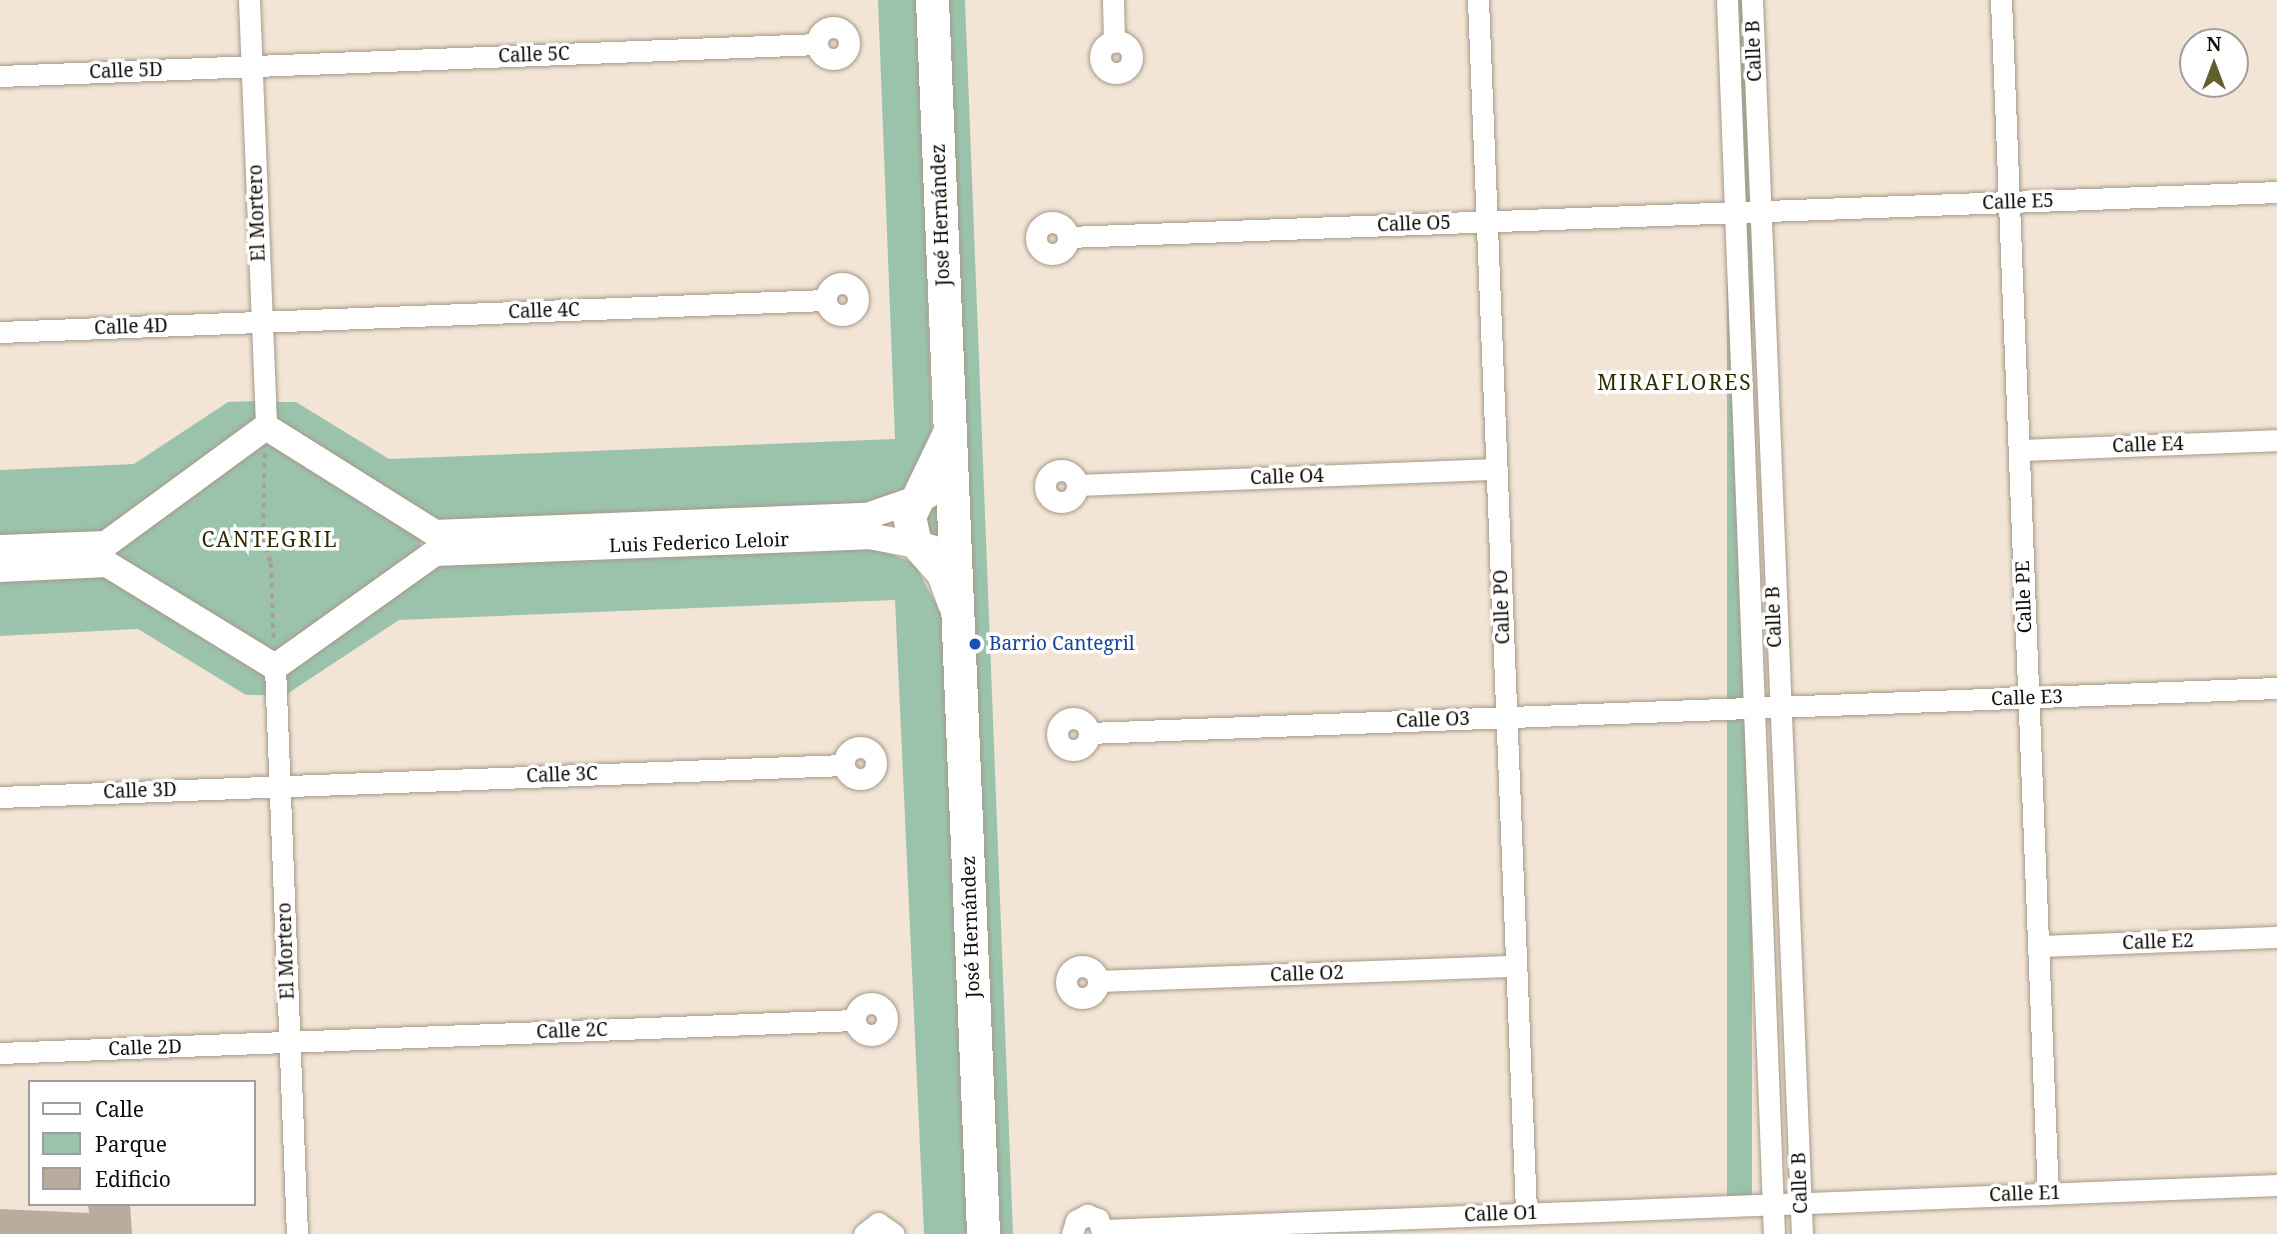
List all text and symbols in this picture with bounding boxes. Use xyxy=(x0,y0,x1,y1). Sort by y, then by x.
street label: Calle B xyxy=(1742,20,1766,82)
north arrow xyxy=(2179,28,2249,98)
text: N xyxy=(2207,31,2221,57)
street label: Calle 5C xyxy=(498,42,570,68)
street label: Calle 5D xyxy=(89,58,163,84)
street label: José Hernández xyxy=(927,143,955,287)
street label: El Mortero xyxy=(244,164,270,262)
street label: Calle E5 xyxy=(1982,189,2054,215)
street label: Calle O5 xyxy=(1377,211,1451,237)
street label: Calle 4C xyxy=(508,298,580,324)
street label: Calle 4D xyxy=(94,314,168,340)
district label: MIRAFLORES xyxy=(1599,369,1751,395)
street label: Calle E4 xyxy=(2112,432,2184,458)
street label: Calle O4 xyxy=(1250,464,1324,490)
district label: CANTEGRIL xyxy=(203,526,337,552)
street label: Luis Federico Leloir xyxy=(609,528,789,558)
street label: Calle PE xyxy=(2011,560,2037,634)
street label: Calle PO xyxy=(1489,569,1515,645)
street label: Calle B xyxy=(1762,586,1786,648)
place label: Barrio Cantegril xyxy=(989,633,1135,655)
marker: Barrio Cantegril xyxy=(967,636,983,652)
street label: Calle E3 xyxy=(1991,685,2063,711)
street label: Calle O3 xyxy=(1396,707,1470,733)
street label: Calle 3C xyxy=(526,762,598,788)
street label: Calle 3D xyxy=(103,778,177,804)
street label: José Hernández xyxy=(957,855,985,999)
street label: El Mortero xyxy=(273,902,299,1000)
street label: Calle E2 xyxy=(2122,929,2194,955)
street label: Calle O2 xyxy=(1270,961,1344,987)
street label: Calle 2C xyxy=(536,1018,608,1044)
street label: Calle 2D xyxy=(108,1035,182,1061)
legend xyxy=(28,1080,256,1206)
text: Calle xyxy=(95,1095,144,1123)
text: Parque xyxy=(95,1130,167,1158)
street label: Calle B xyxy=(1788,1152,1812,1214)
text: Edificio xyxy=(95,1165,171,1193)
street label: Calle E1 xyxy=(1989,1181,2061,1207)
street label: Calle O1 xyxy=(1464,1201,1538,1227)

